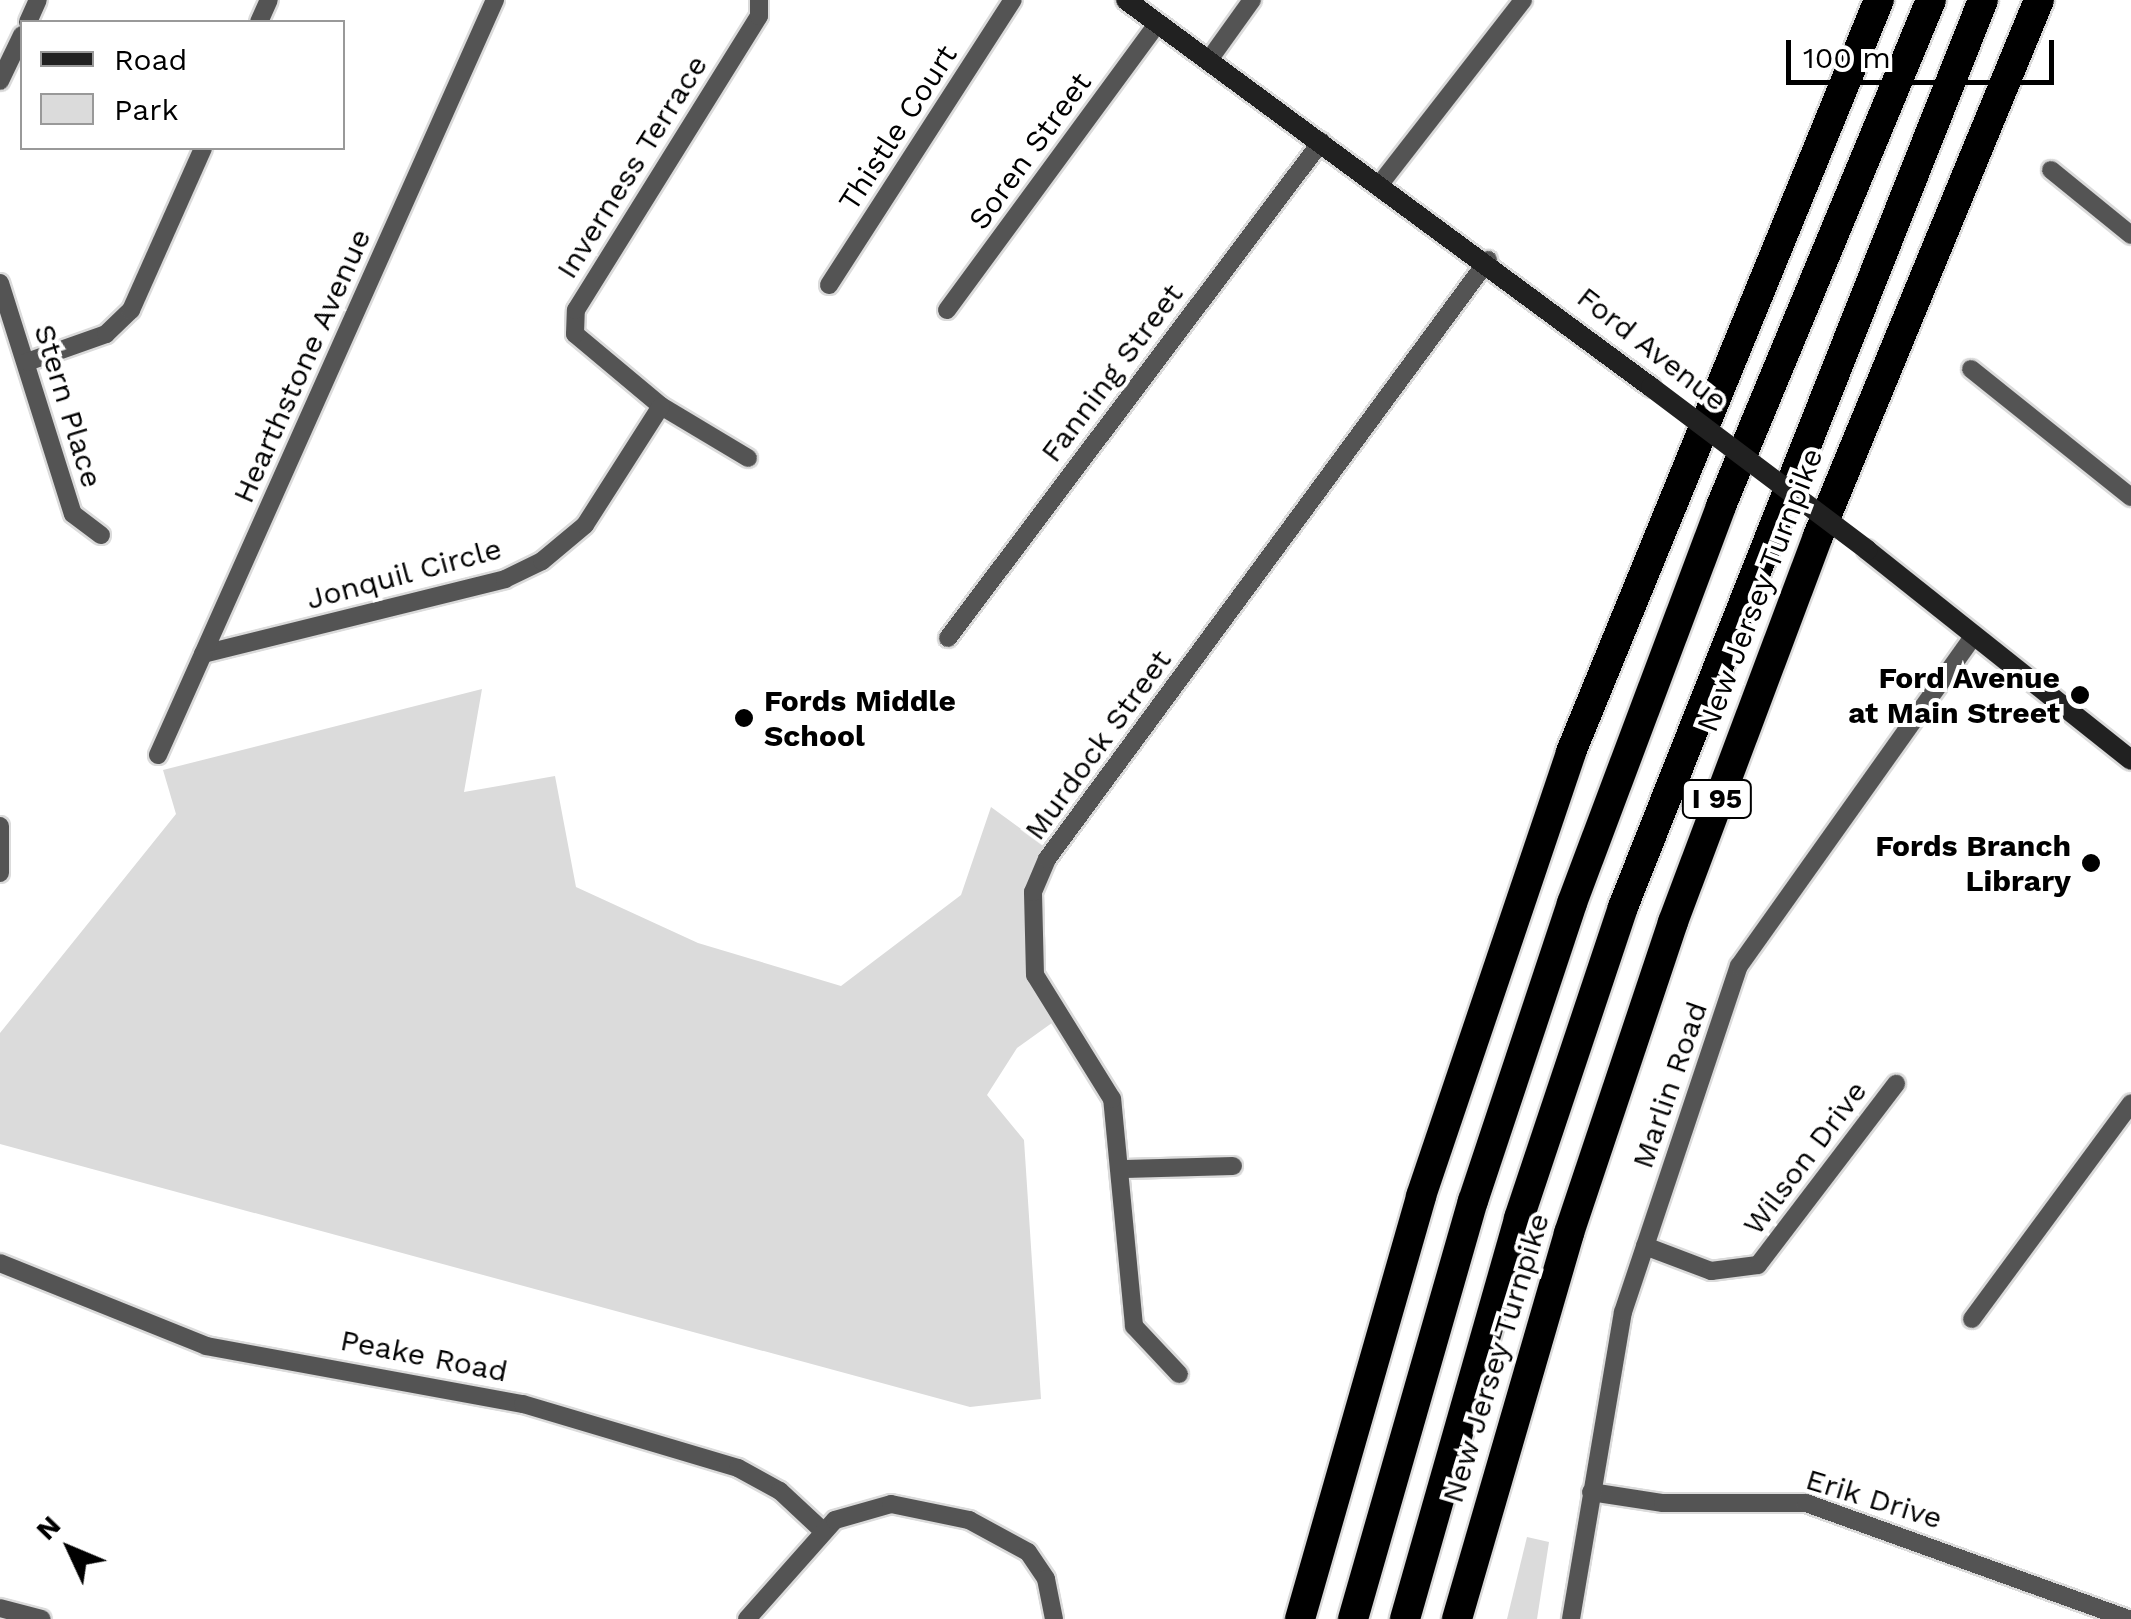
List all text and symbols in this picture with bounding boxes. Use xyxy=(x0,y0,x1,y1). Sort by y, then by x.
legend xyxy=(20,20,345,150)
scale bar xyxy=(1791,20,2058,82)
street label: Thistle Court xyxy=(831,38,965,218)
text: 100 m xyxy=(1803,40,1891,75)
text: Road xyxy=(114,42,187,77)
street label: Inverness Terrace xyxy=(549,48,715,286)
street label: Soren Street xyxy=(961,65,1099,237)
text: Park xyxy=(114,92,179,127)
street label: Hearthstone Avenue xyxy=(225,223,379,509)
street label: Fanning Street xyxy=(1033,277,1191,469)
street label: Ford Avenue xyxy=(1569,279,1735,419)
street label: Stern Place xyxy=(26,320,110,492)
street label: New Jersey Turnpike xyxy=(1689,442,1831,738)
street label: Jonquil Circle xyxy=(302,531,506,617)
street label: Murdock Street xyxy=(1017,643,1179,847)
place label: Ford Avenue at Main Street xyxy=(1848,660,2060,730)
place label: Fords Middle School xyxy=(764,683,956,754)
marker: Ford Avenue at Main Street xyxy=(2069,684,2091,706)
marker: Fords Middle School xyxy=(733,707,755,729)
road number: I 95 xyxy=(1680,776,1754,822)
place label: Fords Branch Library xyxy=(1875,828,2071,898)
marker: Fords Branch Library xyxy=(2080,852,2102,874)
street label: Marlin Road xyxy=(1625,997,1715,1173)
street label: Wilson Drive xyxy=(1735,1074,1875,1242)
street label: New Jersey Turnpike xyxy=(1434,1207,1558,1509)
street label: Peake Road xyxy=(337,1322,511,1390)
street label: Erik Drive xyxy=(1801,1461,1947,1537)
north arrow xyxy=(20,1499,120,1599)
text: N xyxy=(29,1509,67,1547)

